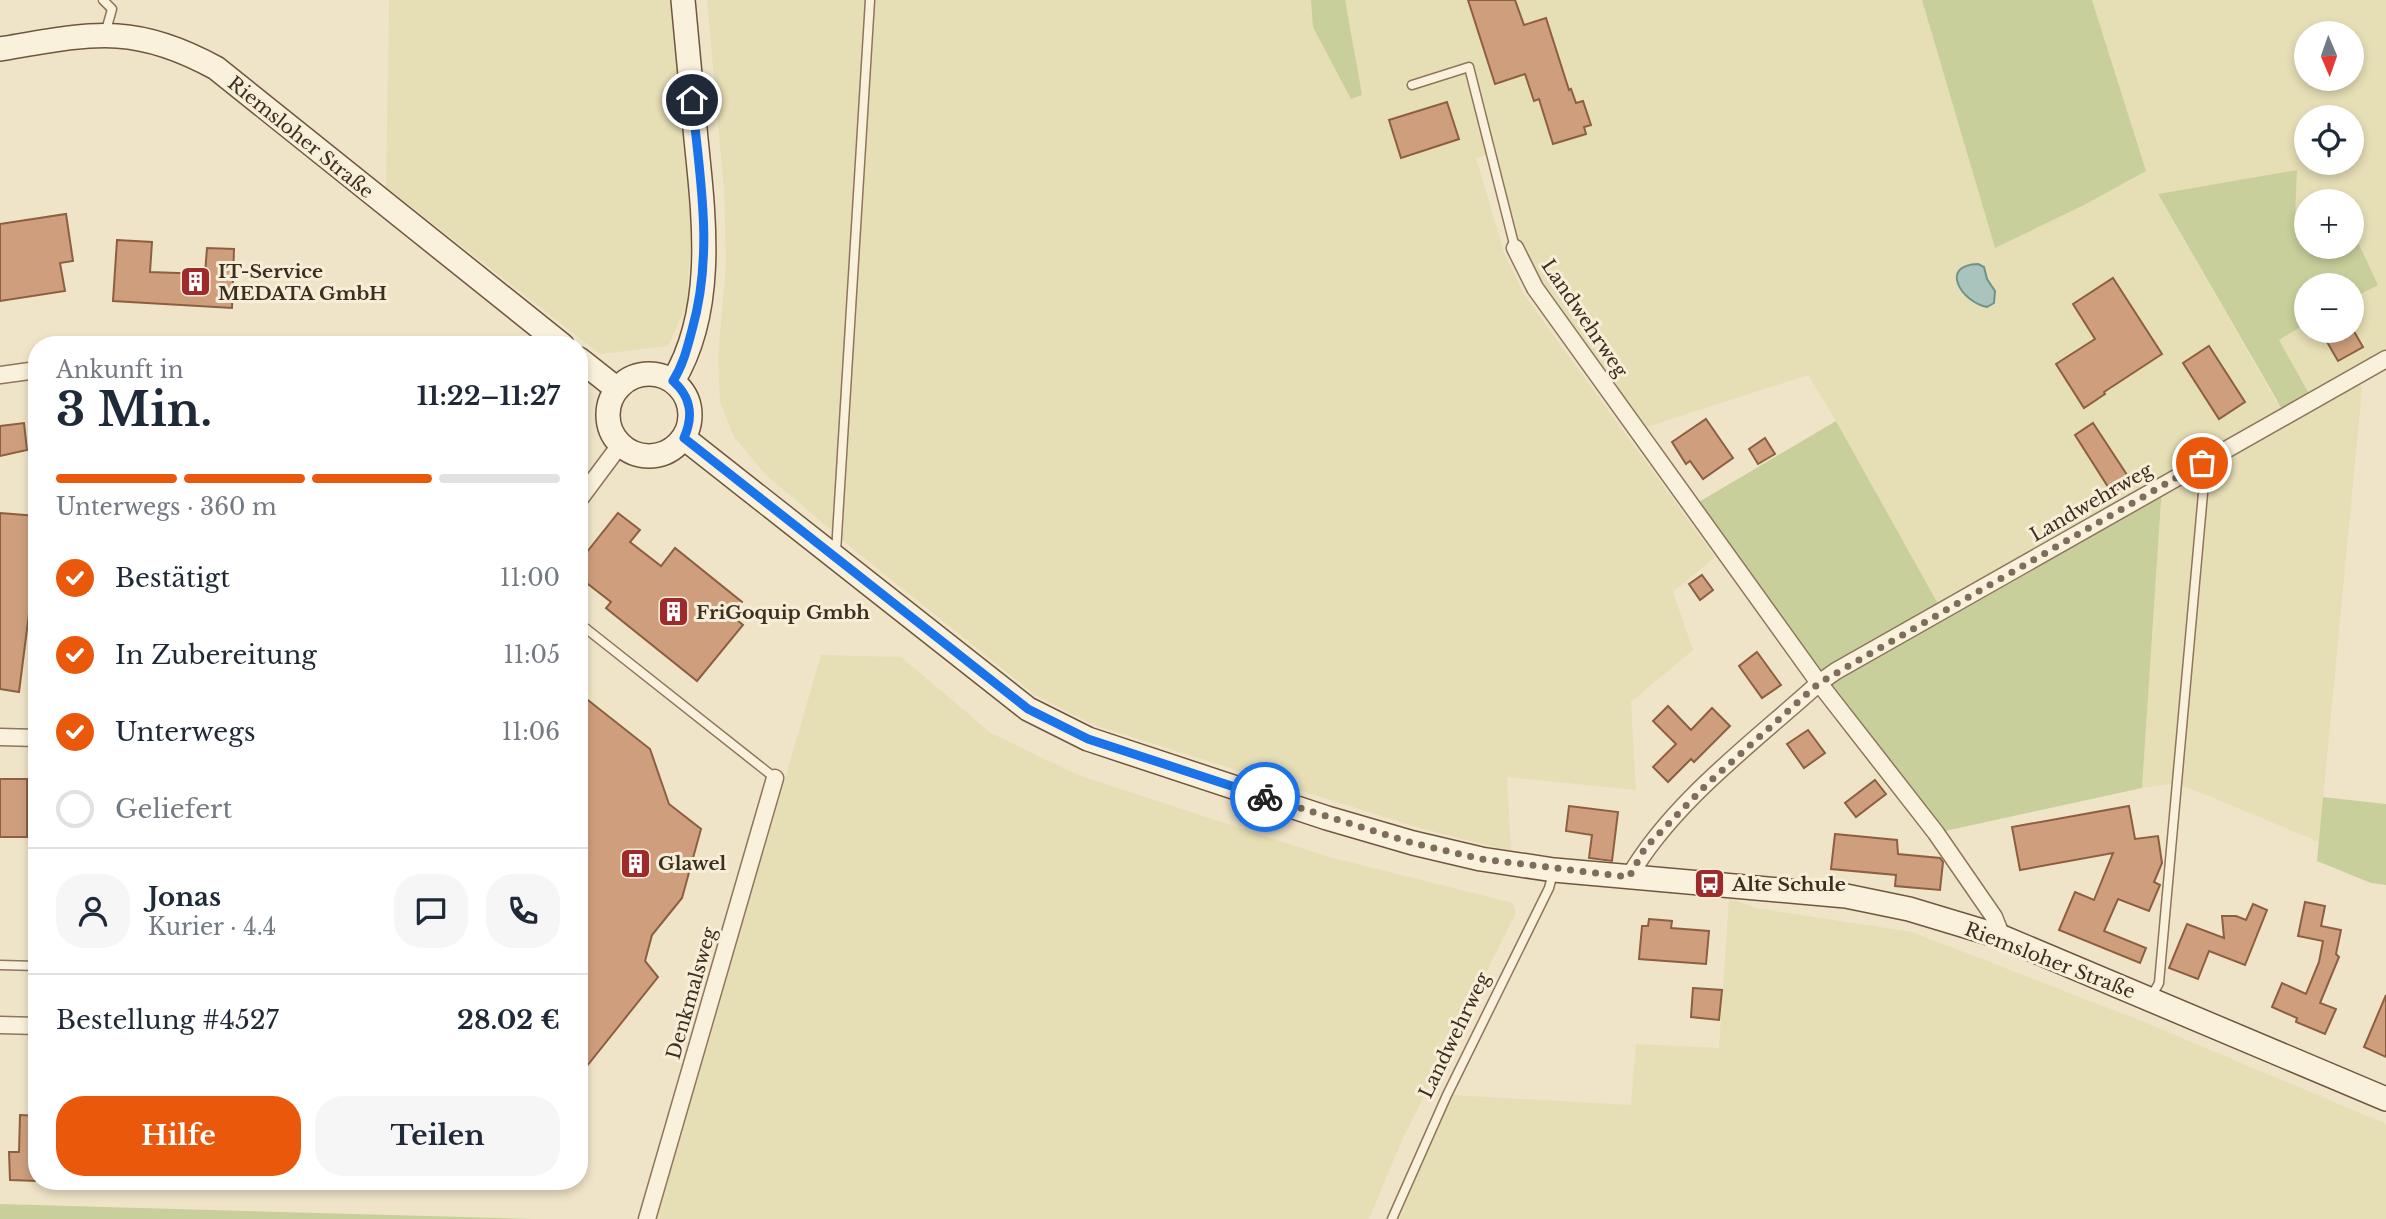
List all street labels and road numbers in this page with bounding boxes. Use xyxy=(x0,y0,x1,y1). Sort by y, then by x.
street label: Riemsloher Straße xyxy=(223,72,378,203)
street label: Landwehrweg xyxy=(1537,255,1633,382)
street label: Landwehrweg xyxy=(2026,458,2157,547)
street label: Riemsloher Straße xyxy=(1961,917,2138,1004)
street label: Denkmalsweg xyxy=(662,924,721,1062)
street label: Landwehrweg xyxy=(1414,968,1495,1102)

